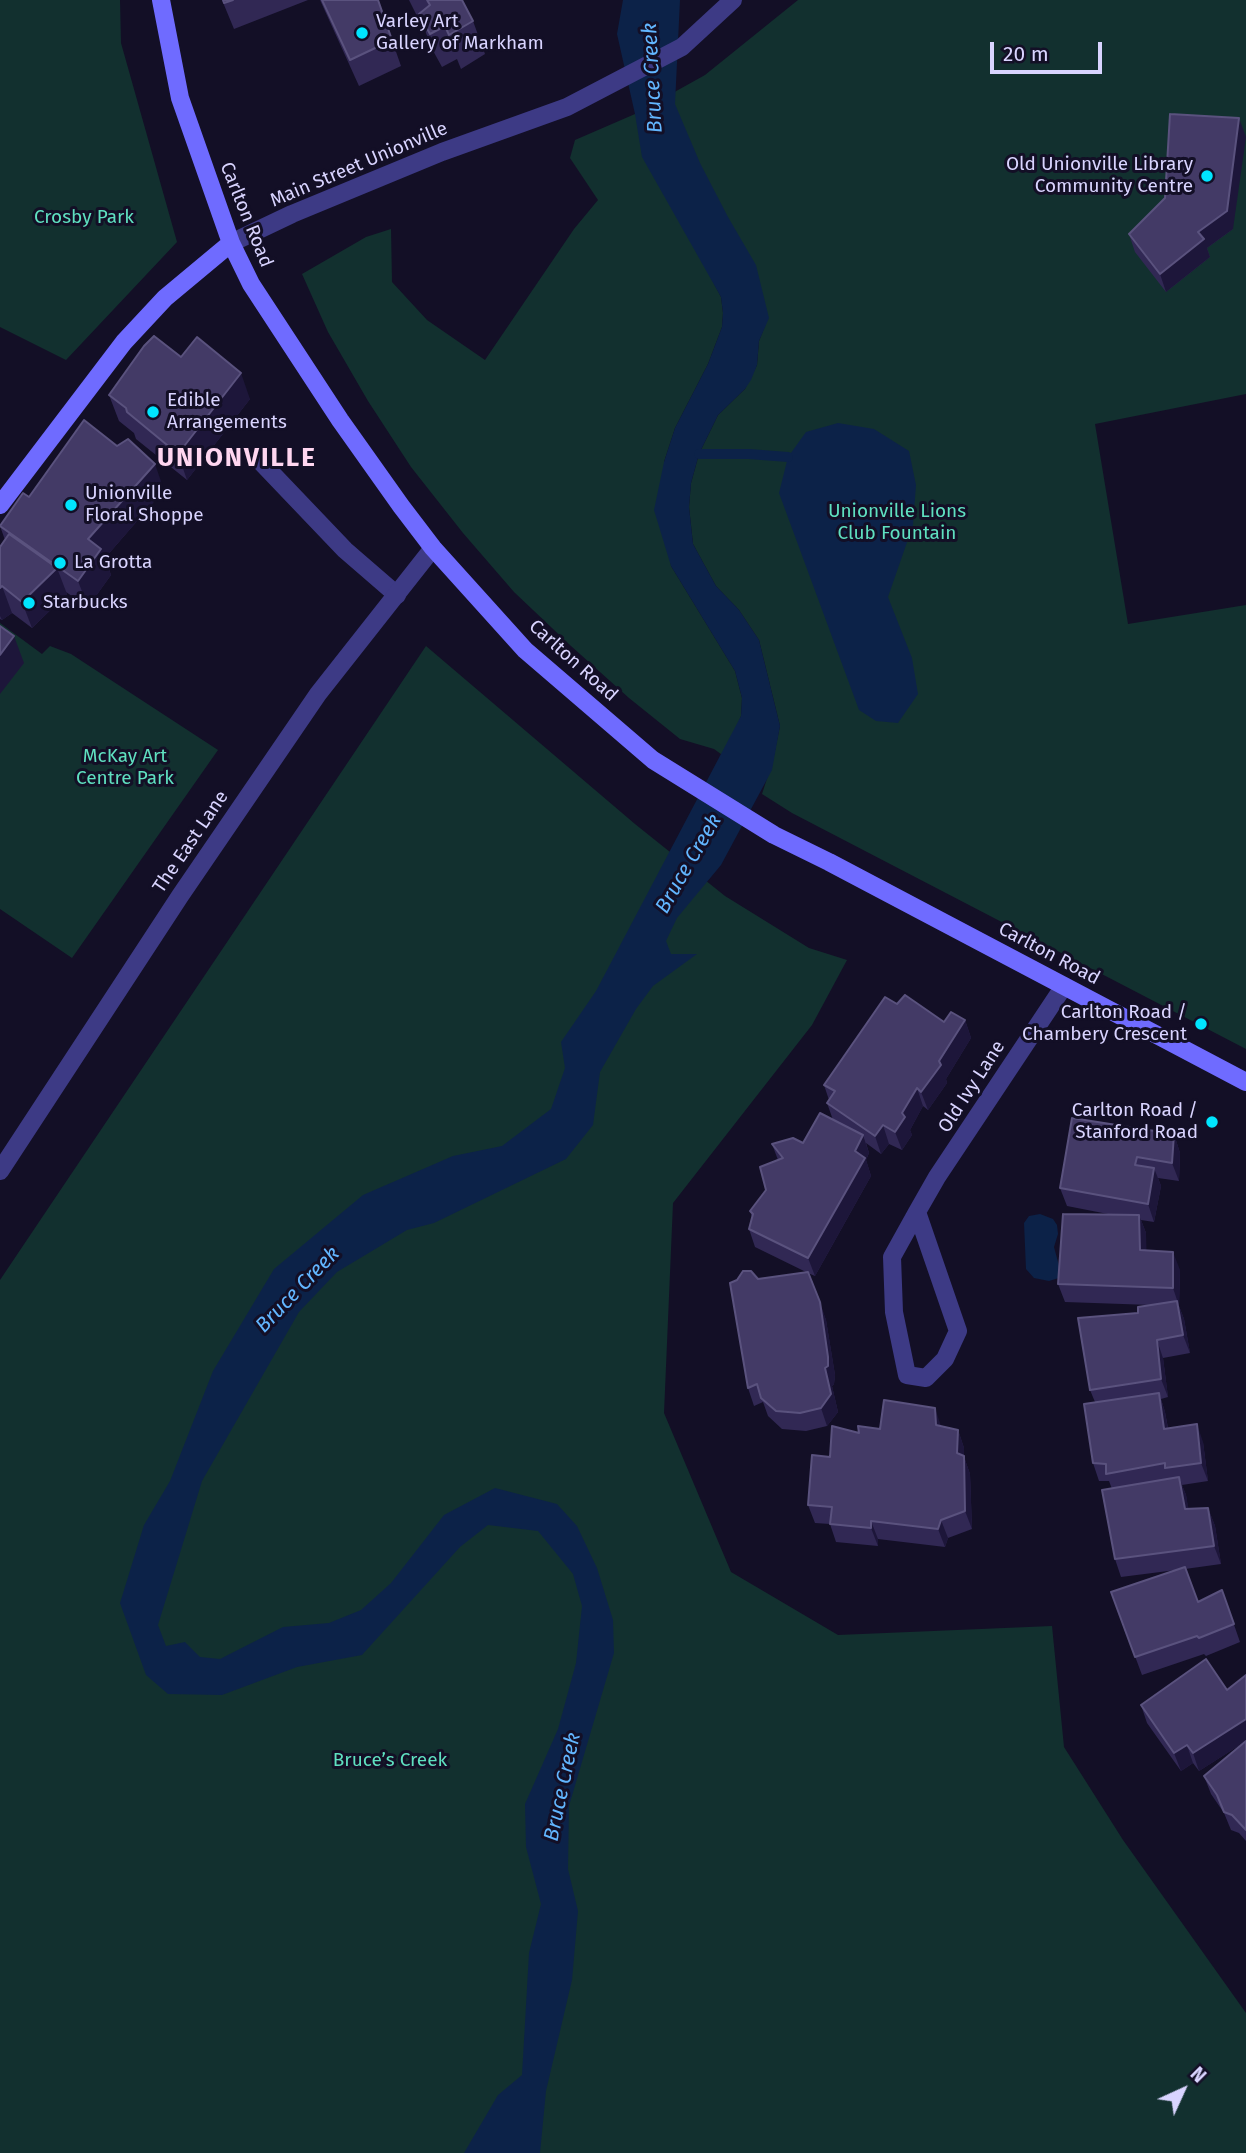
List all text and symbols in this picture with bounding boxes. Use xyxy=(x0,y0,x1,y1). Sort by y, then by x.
place label: Varley Art Gallery of Markham xyxy=(376,11,544,55)
water label: Bruce Creek xyxy=(638,22,668,134)
marker: Varley Art Gallery of Markham xyxy=(354,25,370,41)
scale bar xyxy=(994,28,1106,72)
text: 20 m xyxy=(1003,41,1049,67)
street label: Main Street Unionville xyxy=(267,117,451,213)
place label: Old Unionville Library Community Centre xyxy=(1006,154,1193,198)
street label: Carlton Road xyxy=(215,159,277,271)
marker: Old Unionville Library Community Centre xyxy=(1199,168,1215,184)
park label: Crosby Park xyxy=(34,207,134,229)
place label: Edible Arrangements xyxy=(167,390,287,434)
marker: Edible Arrangements xyxy=(145,404,161,420)
district label: UNIONVILLE xyxy=(158,443,316,475)
place label: Unionville Floral Shoppe xyxy=(85,483,204,527)
marker: Unionville Floral Shoppe xyxy=(63,497,79,513)
park label: Unionville Lions Club Fountain xyxy=(828,501,966,545)
place label: La Grotta xyxy=(74,552,152,574)
marker: La Grotta xyxy=(52,555,68,571)
place label: Starbucks xyxy=(43,592,128,614)
marker: Starbucks xyxy=(21,595,37,611)
street label: Carlton Road xyxy=(524,615,622,707)
park label: McKay Art Centre Park xyxy=(76,746,174,790)
street label: The East Lane xyxy=(148,787,234,897)
water label: Bruce Creek xyxy=(651,810,727,918)
street label: Carlton Road xyxy=(994,918,1104,990)
place label: Carlton Road / Chambery Crescent xyxy=(1022,1002,1187,1046)
marker: Carlton Road / Chambery Crescent xyxy=(1193,1016,1209,1032)
street label: Old Ivy Lane xyxy=(934,1037,1010,1137)
place label: Carlton Road / Stanford Road xyxy=(1072,1100,1198,1144)
marker: Carlton Road / Stanford Road xyxy=(1204,1114,1220,1130)
water label: Bruce Creek xyxy=(251,1242,345,1338)
water label: Bruce Creek xyxy=(539,1730,587,1844)
park label: Bruce’s Creek xyxy=(333,1750,447,1772)
north arrow xyxy=(1148,2055,1218,2125)
text: N xyxy=(1186,2062,1211,2087)

